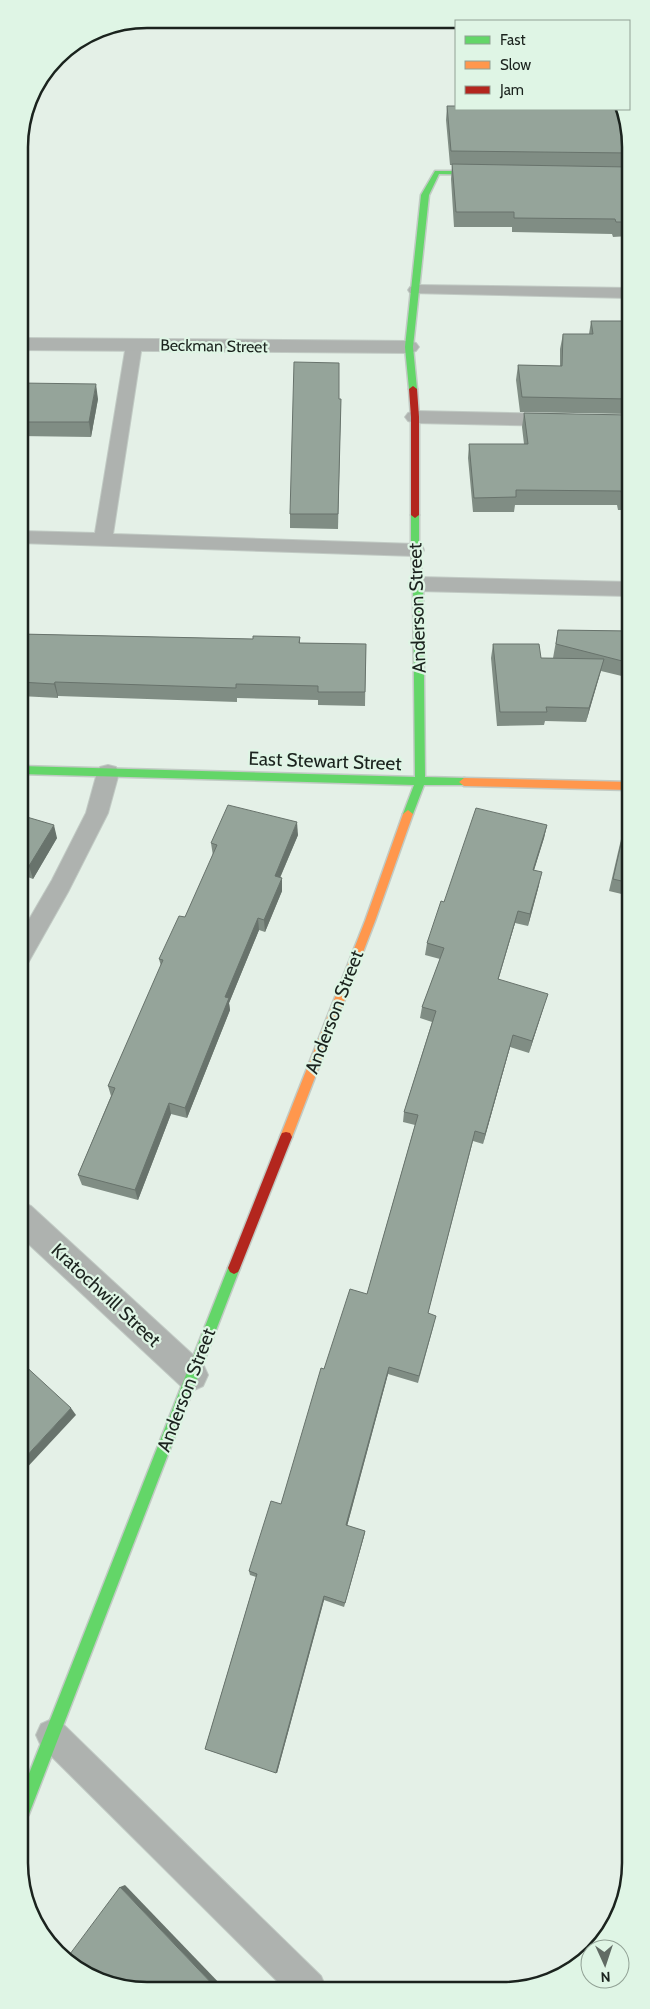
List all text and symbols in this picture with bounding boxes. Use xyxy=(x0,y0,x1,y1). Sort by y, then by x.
legend xyxy=(455,20,630,110)
text: Fast xyxy=(500,31,525,49)
text: Slow xyxy=(500,56,531,74)
text: Jam xyxy=(499,81,524,99)
street label: Beckman Street xyxy=(160,336,269,356)
street label: Anderson Street xyxy=(403,542,431,674)
street label: East Stewart Street xyxy=(248,747,403,775)
street label: Anderson Street xyxy=(300,946,368,1077)
street label: Kratochwill Street xyxy=(47,1239,166,1352)
street label: Anderson Street xyxy=(152,1324,220,1455)
north arrow xyxy=(580,1939,630,1989)
text: N xyxy=(600,1968,611,1986)

